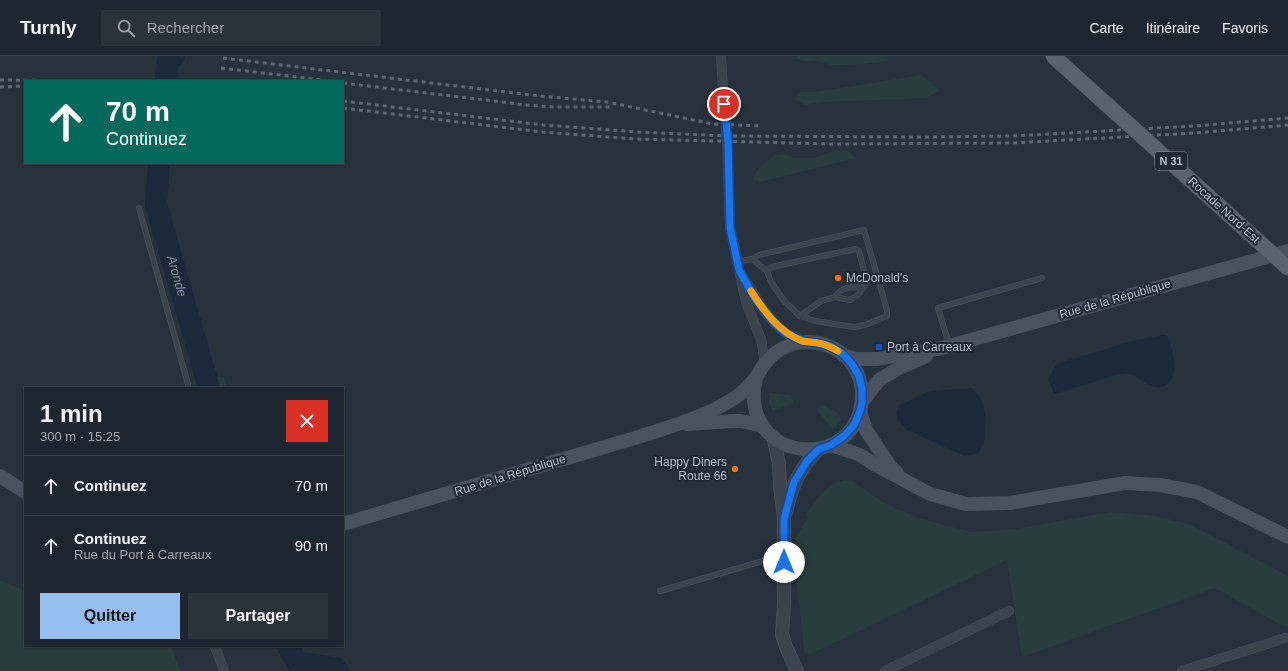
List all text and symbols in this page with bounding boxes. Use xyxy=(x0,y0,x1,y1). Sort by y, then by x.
search box xyxy=(101,10,381,46)
text: Turnly xyxy=(20,17,77,38)
icon: search xyxy=(115,17,137,39)
text: Rechercher xyxy=(147,19,224,36)
text: Carte xyxy=(1089,20,1124,36)
text: Itinéraire xyxy=(1146,20,1200,36)
text: Favoris xyxy=(1222,20,1268,36)
pin xyxy=(707,87,741,121)
icon: arrive xyxy=(713,93,735,115)
icon: ahead xyxy=(40,96,92,148)
text: 70 m xyxy=(106,96,170,127)
text: Continuez xyxy=(106,129,187,149)
road number: N 31 xyxy=(1155,152,1187,170)
street label: Rocade Nord-Est xyxy=(1185,174,1263,246)
water label: Aronde xyxy=(164,253,190,298)
place label: McDonald's xyxy=(846,271,908,285)
marker: McDonald's xyxy=(833,273,843,283)
street label: Rue de la République xyxy=(1058,276,1173,322)
place label: Port à Carreaux xyxy=(887,340,972,354)
marker: Port à Carreaux xyxy=(874,342,884,352)
text: 1 min xyxy=(40,400,103,427)
button: close xyxy=(286,400,328,442)
text: 300 m · 15:25 xyxy=(40,429,120,444)
street label: Rue de la République xyxy=(453,451,568,499)
place label: Happy Diners Route 66 xyxy=(654,455,727,483)
marker: Happy Diners Route 66 xyxy=(730,464,740,474)
icon: ahead xyxy=(40,475,62,497)
text: Continuez xyxy=(74,477,147,494)
text: 70 m xyxy=(295,477,328,494)
text: Continuez xyxy=(74,530,147,547)
icon: ahead xyxy=(40,535,62,557)
text: 90 m xyxy=(295,537,328,554)
position arrow xyxy=(763,541,805,583)
text: Rue du Port à Carreaux xyxy=(74,547,211,562)
button: Quitter xyxy=(40,593,180,639)
button: Partager xyxy=(188,593,328,639)

